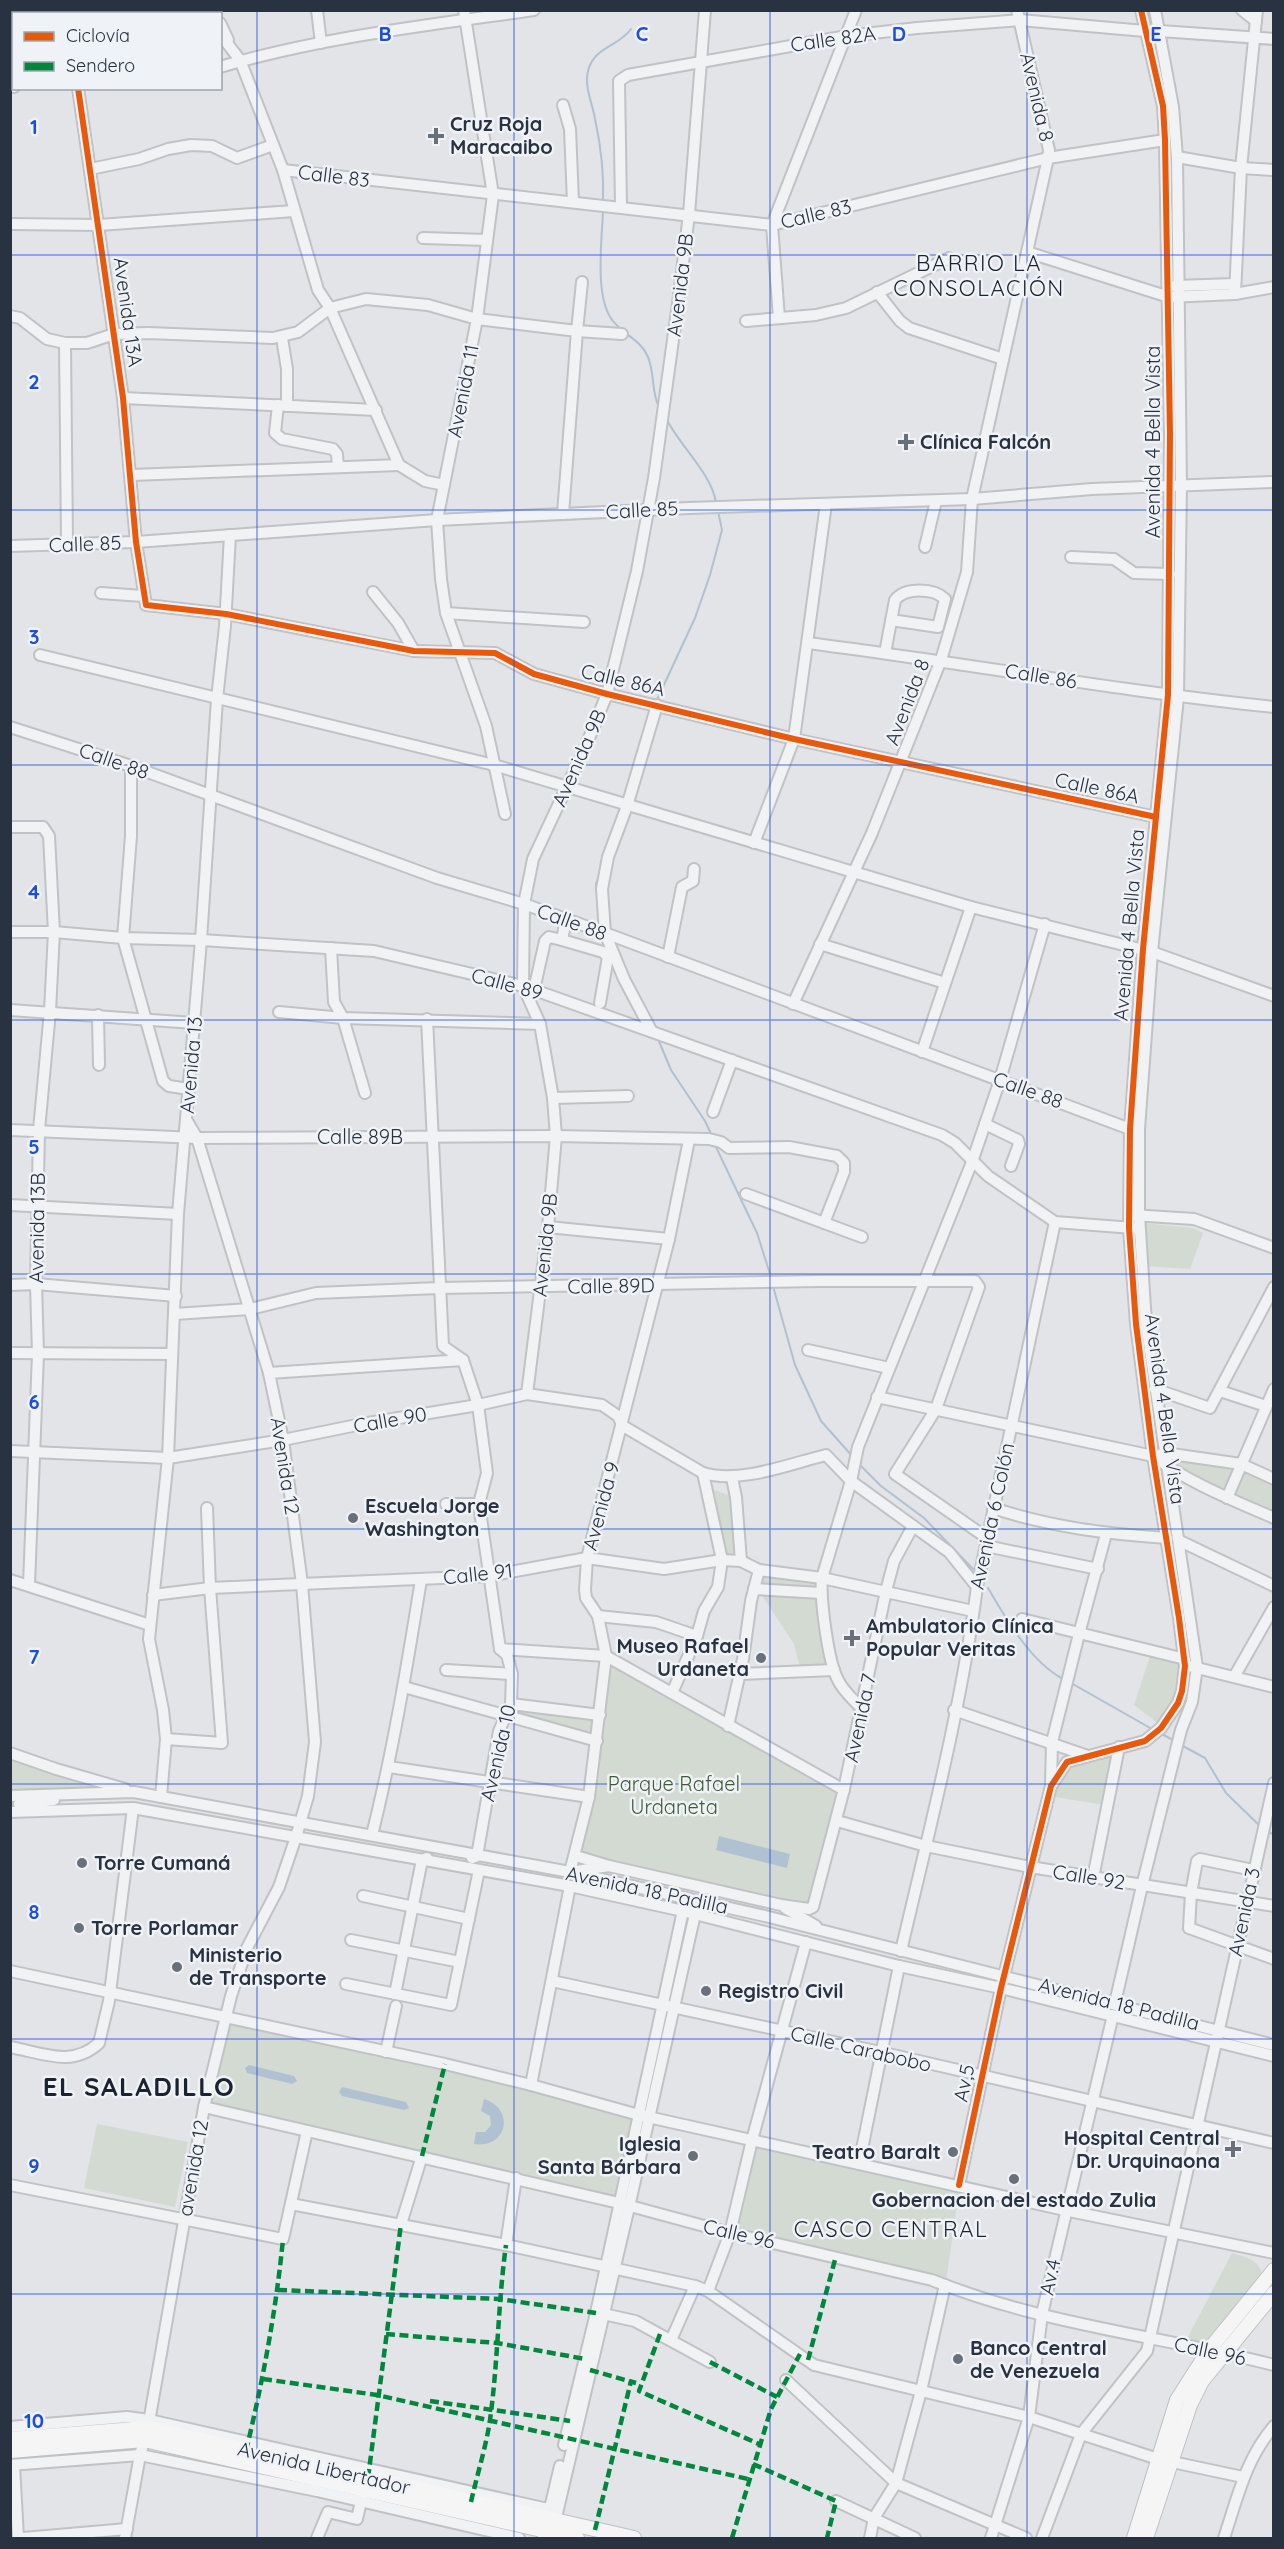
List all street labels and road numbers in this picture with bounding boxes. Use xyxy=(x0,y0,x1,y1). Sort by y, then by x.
street label: Calle 82A xyxy=(789,20,877,57)
street label: Avenida 8 xyxy=(1015,50,1060,144)
street label: Calle 83 xyxy=(297,159,371,192)
street label: Calle 83 xyxy=(778,193,854,234)
street label: Avenida 9B xyxy=(661,232,698,338)
street label: Avenida 13A xyxy=(108,255,149,368)
street label: Avenida 11 xyxy=(441,342,484,440)
street label: Avenida 4 Bella Vista xyxy=(1140,346,1165,538)
street label: Calle 85 xyxy=(605,495,679,524)
street label: Calle 85 xyxy=(48,530,122,557)
street label: Avenida 8 xyxy=(879,655,934,749)
street label: Calle 86 xyxy=(1003,657,1079,694)
street label: Calle 86A xyxy=(579,658,668,701)
street label: Avenida 9B xyxy=(546,705,611,810)
street label: Calle 88 xyxy=(76,737,153,784)
street label: Calle 86A xyxy=(1053,766,1142,809)
street label: Avenida 4 Bella Vista xyxy=(1108,828,1149,1022)
street label: Calle 88 xyxy=(534,897,611,946)
street label: Calle 89 xyxy=(469,962,546,1005)
street label: Avenida 13 xyxy=(174,1015,207,1115)
street label: Calle 88 xyxy=(990,1065,1067,1114)
street label: Calle 89B xyxy=(317,1124,403,1149)
street label: Avenida 13B xyxy=(23,1172,50,1284)
street label: Avenida 9B xyxy=(527,1192,562,1298)
street label: Calle 89D xyxy=(567,1272,655,1299)
street label: Avenida 4 Bella Vista xyxy=(1140,1312,1191,1506)
street label: Calle 90 xyxy=(351,1401,429,1438)
street label: Avenida 12 xyxy=(265,1415,306,1516)
street label: Avenida 6 Colón xyxy=(964,1440,1019,1592)
street label: Avenida 9 xyxy=(577,1459,624,1553)
street label: Calle 91 xyxy=(442,1557,514,1590)
street label: Avenida 7 xyxy=(838,1671,881,1764)
street label: Avenida 10 xyxy=(474,1702,521,1804)
street label: Calle 92 xyxy=(1051,1858,1127,1895)
street label: Avenida 18 Padilla xyxy=(564,1860,730,1919)
street label: Avenida 3 xyxy=(1222,1865,1265,1959)
street label: Avenida 18 Padilla xyxy=(1036,1971,1202,2036)
street label: Calle Carabobo xyxy=(788,2020,934,2077)
street label: Av,5 xyxy=(947,2062,980,2104)
street label: avenida 12 xyxy=(172,2118,213,2218)
street label: Calle 96 xyxy=(701,2213,778,2254)
street label: Av.4 xyxy=(1033,2256,1066,2297)
street label: Calle 96 xyxy=(1172,2331,1249,2370)
street label: Avenida Libertador xyxy=(235,2435,413,2500)

